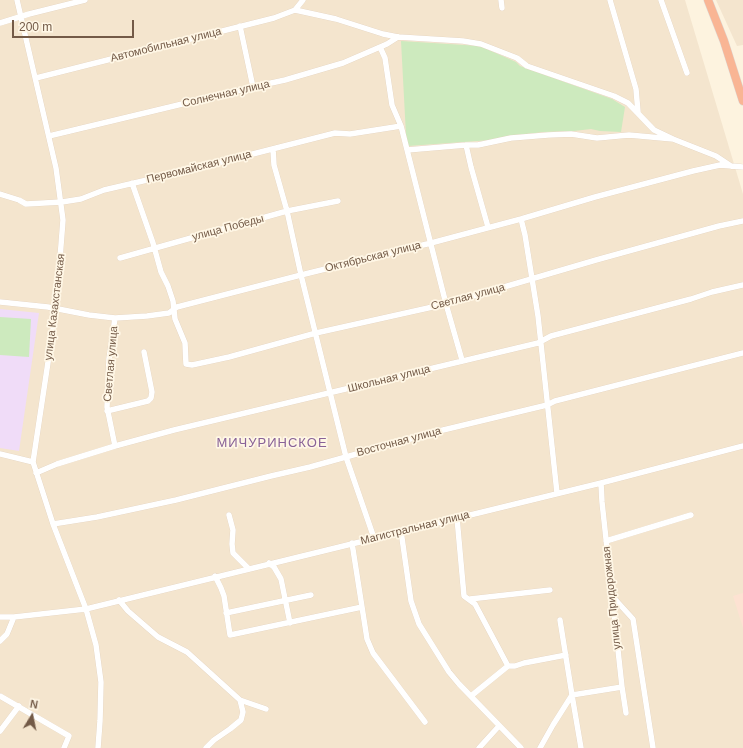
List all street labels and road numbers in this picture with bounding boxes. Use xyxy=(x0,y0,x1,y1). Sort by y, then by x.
street label: Автомобильная улица xyxy=(109,25,223,65)
street label: Солнечная улица xyxy=(181,78,271,110)
street label: Первомайская улица xyxy=(145,148,253,186)
street label: улица Победы xyxy=(191,212,265,244)
street label: Октябрьская улица xyxy=(324,239,422,275)
street label: улица Казахстанская xyxy=(42,253,68,361)
street label: Светлая улица xyxy=(430,281,506,313)
street label: Светлая улица xyxy=(101,326,121,402)
street label: Школьная улица xyxy=(346,362,432,396)
street label: Восточная улица xyxy=(355,424,443,460)
street label: Магистральная улица xyxy=(359,508,471,548)
street label: улица Придорожная xyxy=(600,546,624,650)

